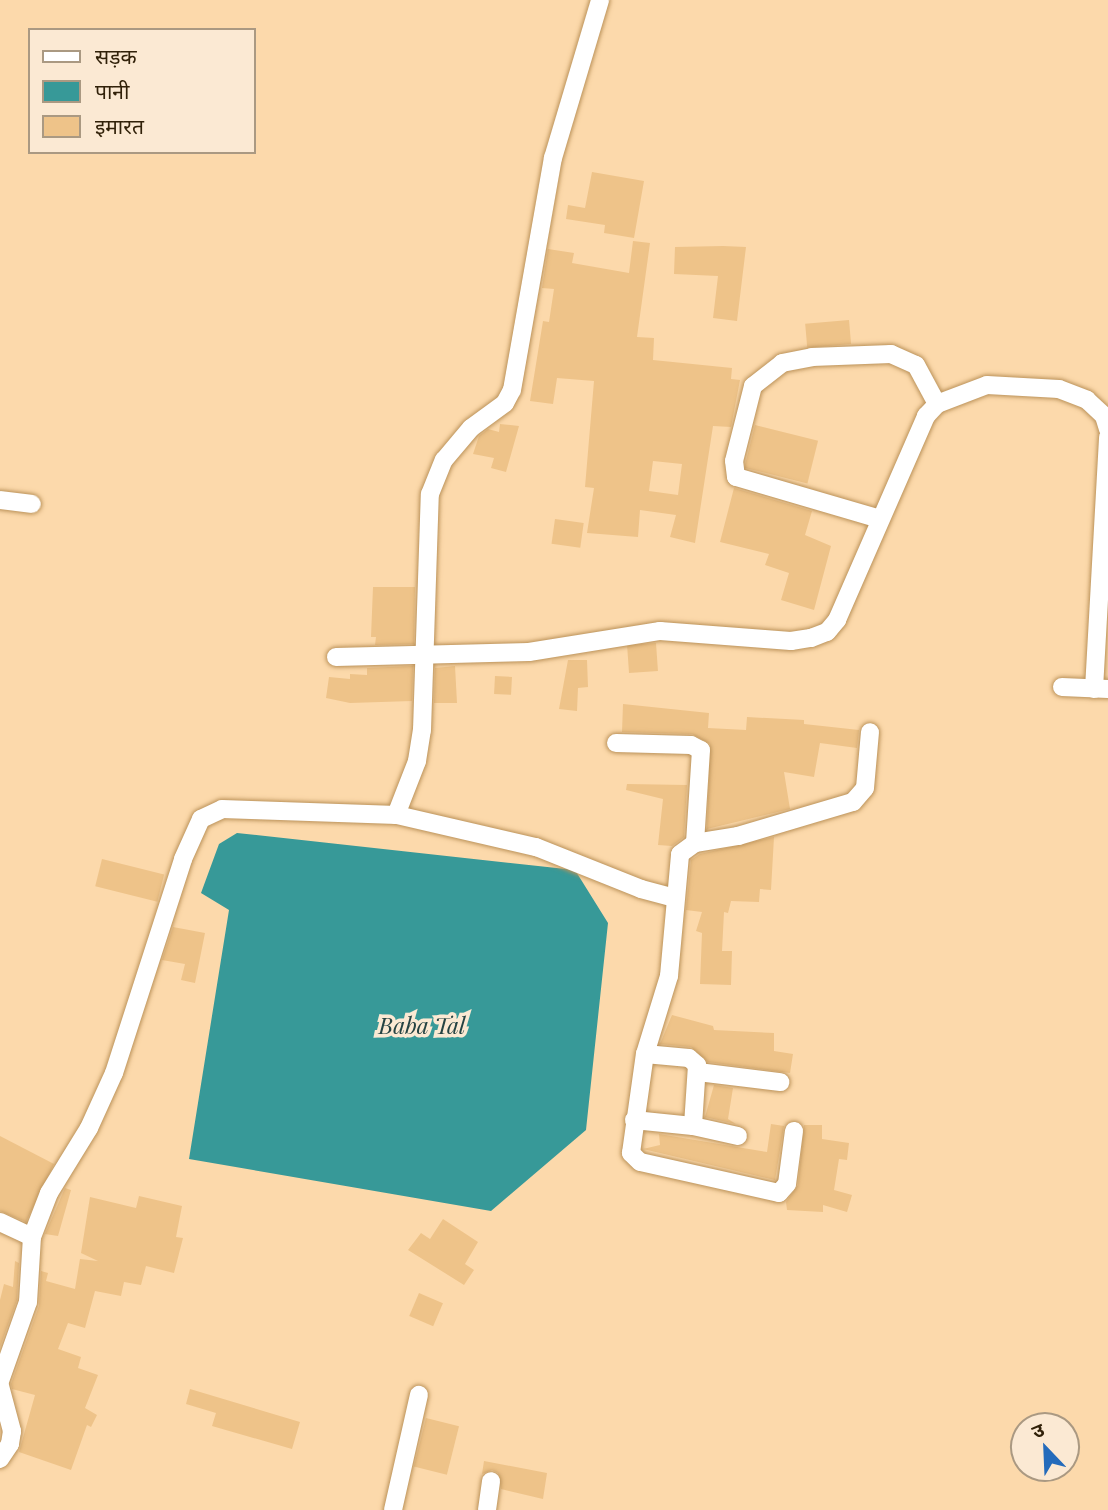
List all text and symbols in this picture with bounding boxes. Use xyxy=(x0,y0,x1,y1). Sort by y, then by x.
legend xyxy=(28,28,256,154)
text: सड़क xyxy=(95,41,137,69)
text: पानी xyxy=(95,76,129,104)
text: इमारत xyxy=(95,111,144,139)
water label: Baba Tal xyxy=(379,1011,465,1039)
north arrow xyxy=(1010,1412,1080,1482)
text: उ xyxy=(1027,1415,1048,1444)

